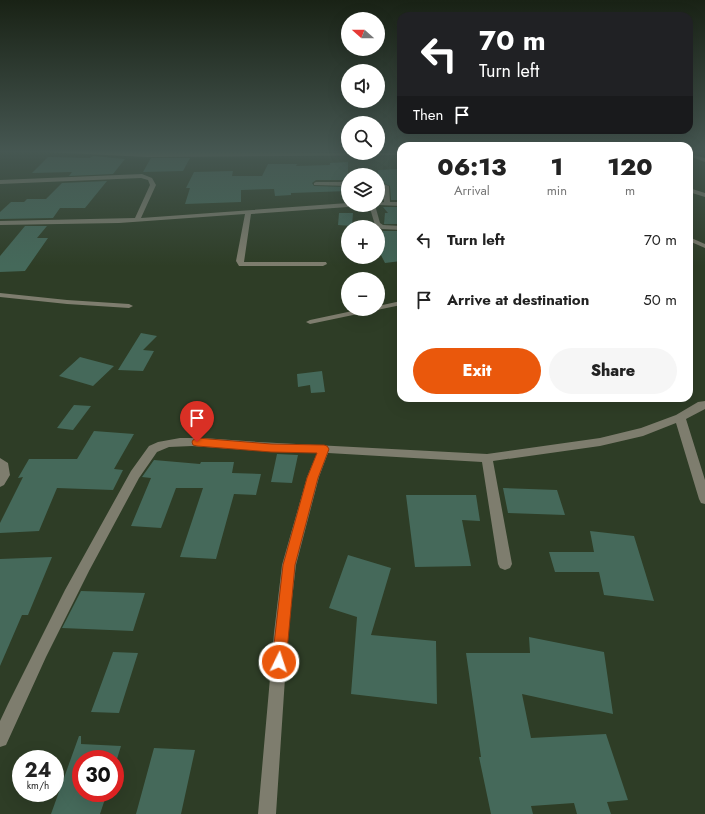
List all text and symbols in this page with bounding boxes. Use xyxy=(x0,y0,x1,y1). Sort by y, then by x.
north arrow xyxy=(341,12,385,56)
map controls xyxy=(341,12,385,316)
text: 70 m xyxy=(479,20,546,61)
icon: left xyxy=(413,28,465,80)
text: Turn left xyxy=(479,58,539,84)
button: sound xyxy=(341,64,385,108)
text: Then xyxy=(413,104,443,126)
icon: arrive xyxy=(451,104,473,126)
button: search xyxy=(341,116,385,160)
text: 06:13 xyxy=(437,149,506,184)
text: 1 xyxy=(551,149,563,184)
text: 120 xyxy=(607,149,653,184)
button: layers xyxy=(341,168,385,212)
text: Arrival xyxy=(454,181,490,200)
text: min xyxy=(547,181,567,200)
text: m xyxy=(625,181,635,200)
button: + xyxy=(341,220,385,264)
icon: left xyxy=(413,229,435,251)
text: Turn left xyxy=(447,229,505,251)
text: 70 m xyxy=(644,229,677,251)
button: − xyxy=(341,272,385,316)
icon: arrive xyxy=(413,289,435,311)
text: Arrive at destination xyxy=(447,289,589,311)
text: 50 m xyxy=(643,289,677,311)
button: Exit xyxy=(413,348,541,394)
button: Share xyxy=(549,348,677,394)
pin xyxy=(180,401,214,442)
icon: arrive xyxy=(186,407,208,429)
position arrow xyxy=(258,641,300,683)
speed limit sign: 30 xyxy=(72,750,124,802)
text: 24 xyxy=(24,756,52,785)
text: km/h xyxy=(27,778,49,793)

